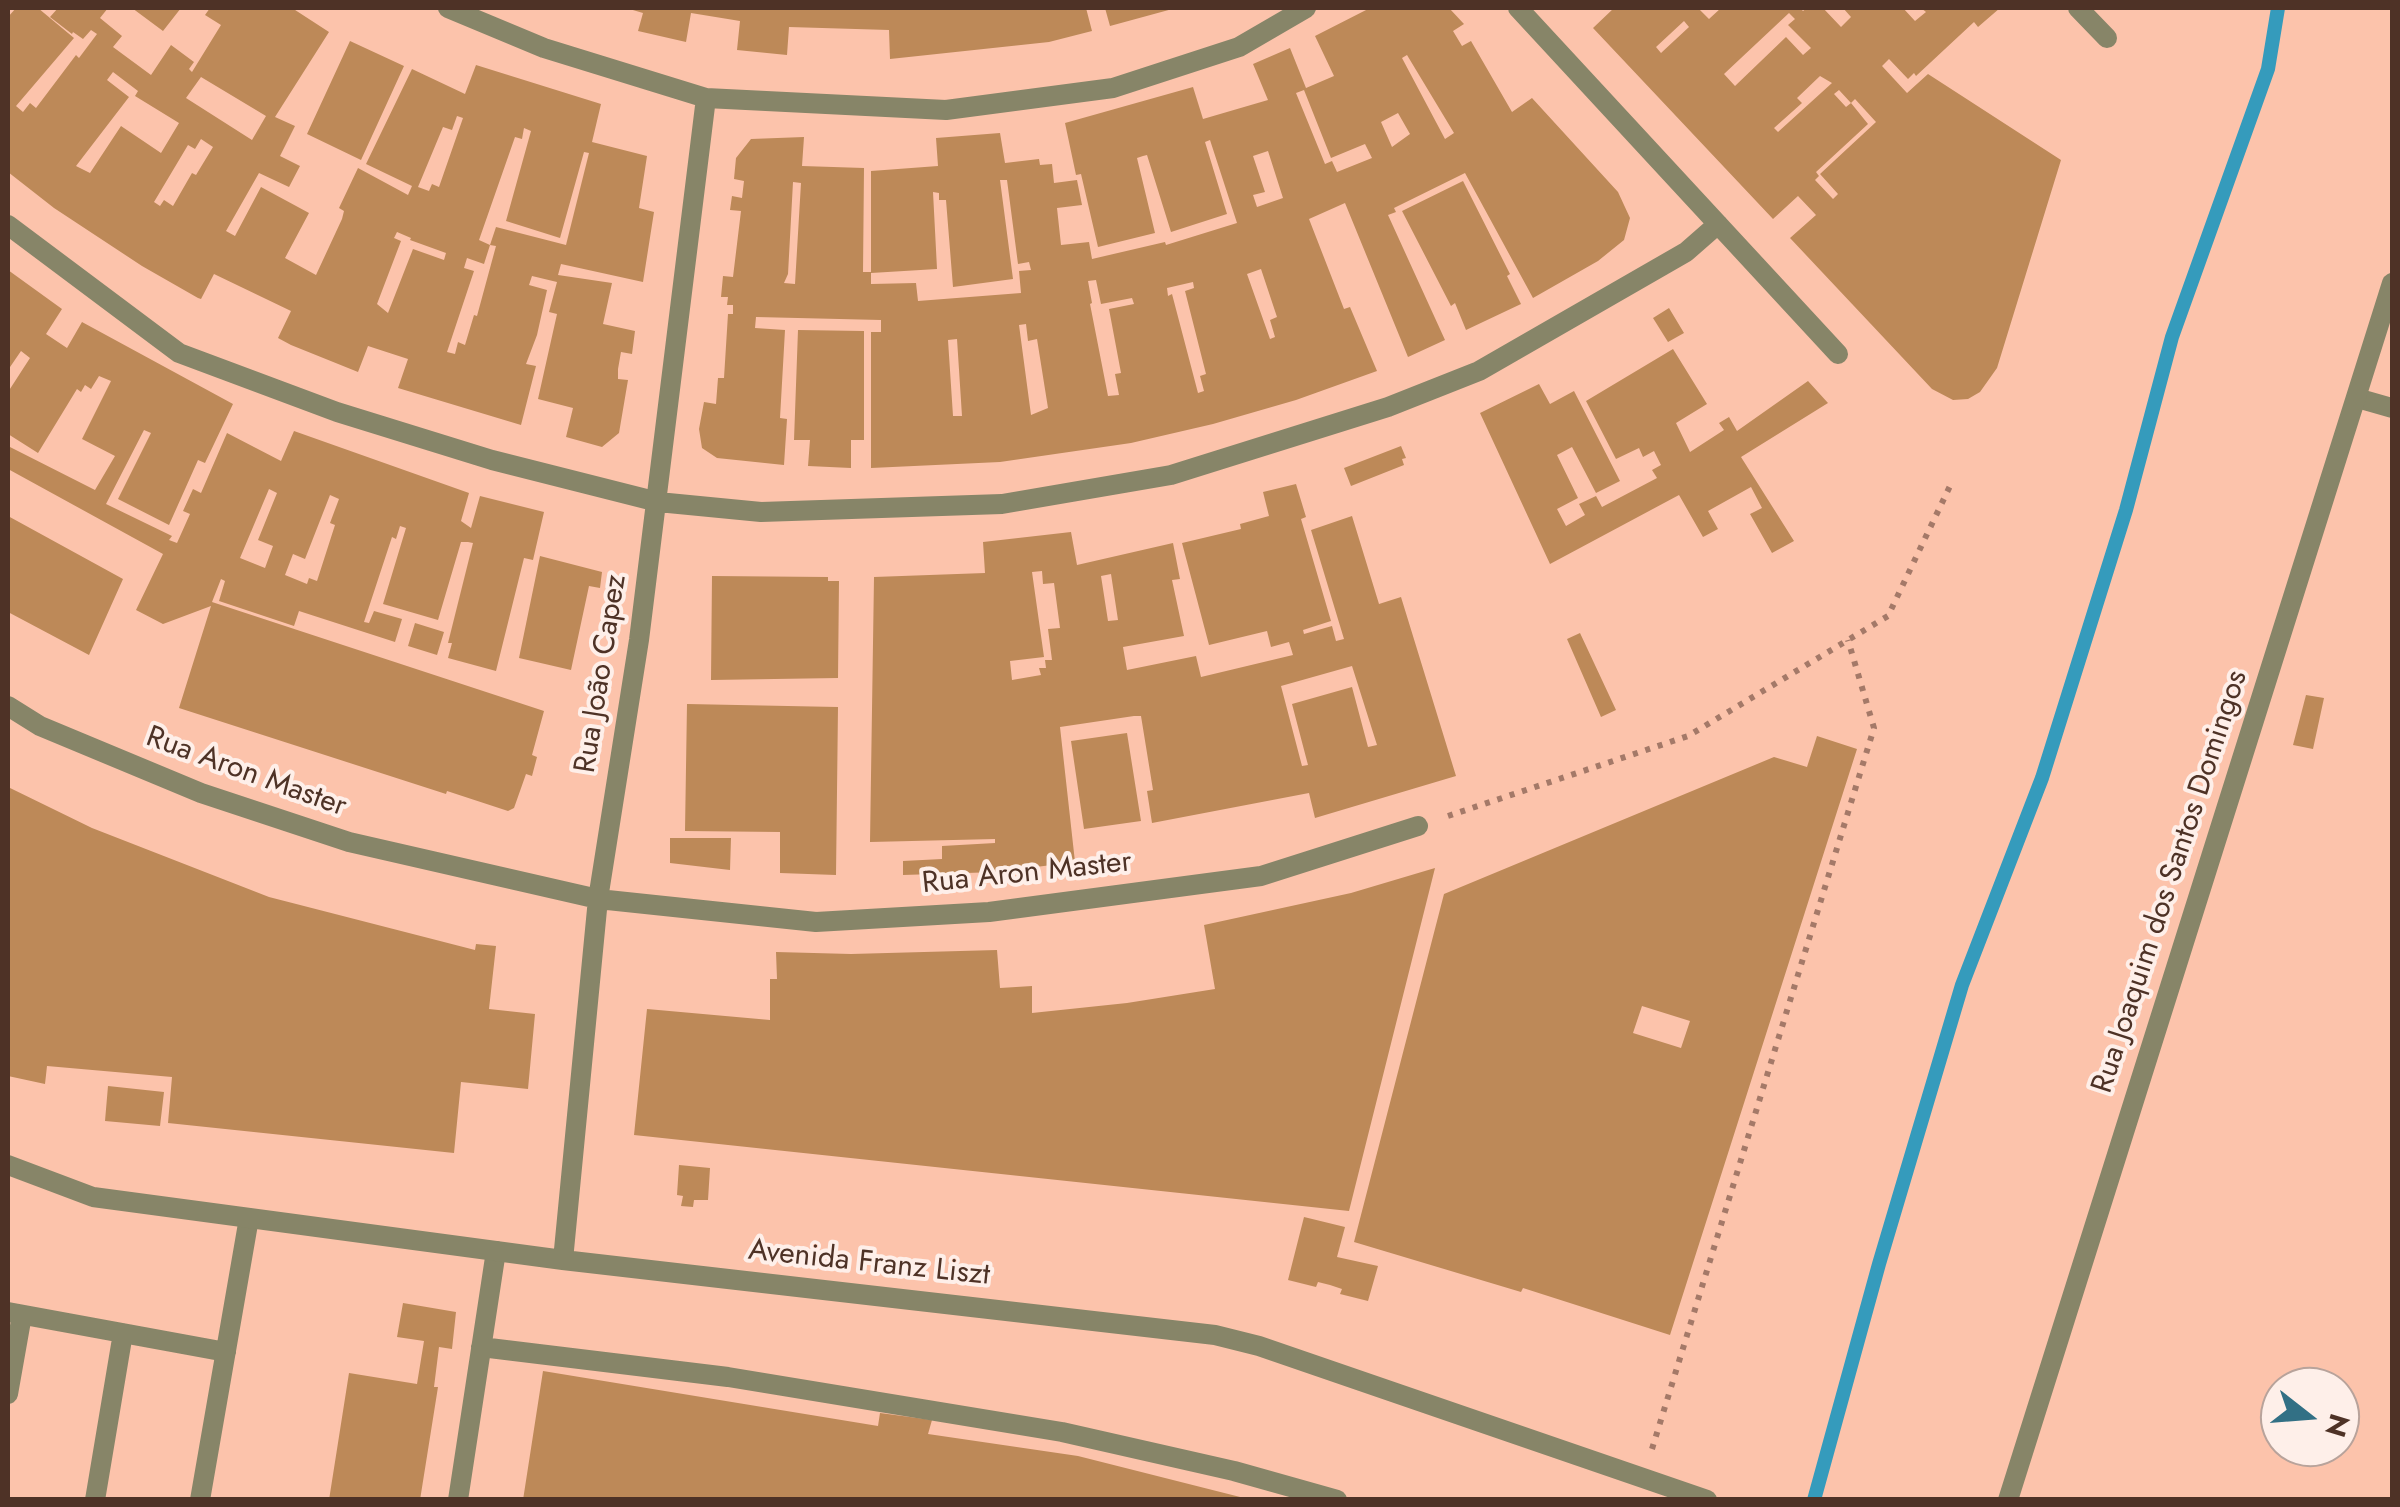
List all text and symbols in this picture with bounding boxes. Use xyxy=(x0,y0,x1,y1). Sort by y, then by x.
street label: Rua João Capez xyxy=(569,572,635,776)
street label: Rua Joaquim dos Santos Domingos xyxy=(2086,666,2256,1098)
street label: Rua Aron Master xyxy=(141,720,351,826)
street label: Rua Aron Master xyxy=(920,845,1134,903)
street label: Avenida Franz Liszt xyxy=(746,1233,992,1295)
north arrow xyxy=(2260,1367,2360,1467)
text: N xyxy=(2314,1409,2360,1442)

